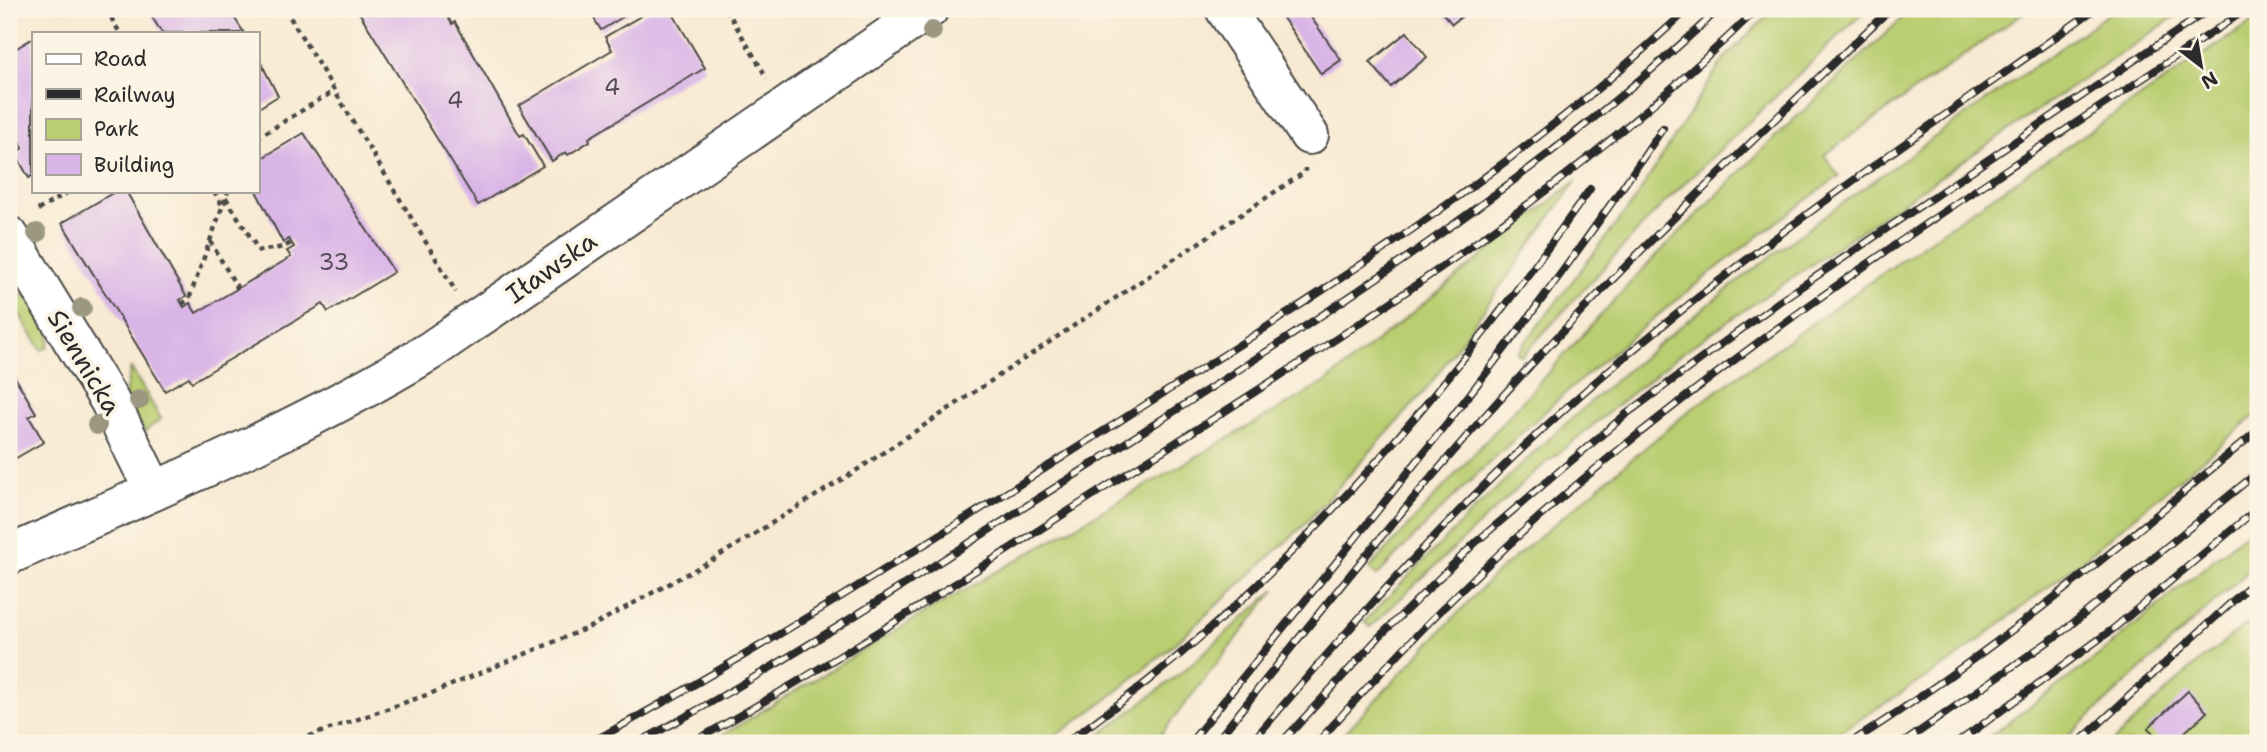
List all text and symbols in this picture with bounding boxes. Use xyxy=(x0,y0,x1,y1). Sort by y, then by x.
legend xyxy=(32,32,259,192)
north arrow xyxy=(2166,32,2236,102)
text: Road xyxy=(94,45,147,73)
text: N xyxy=(2197,66,2222,95)
house number: 4 xyxy=(604,72,620,102)
text: Railway xyxy=(94,81,176,109)
house number: 4 xyxy=(447,85,463,115)
text: Park xyxy=(94,115,139,143)
text: Building xyxy=(94,151,174,179)
street label: Iławska xyxy=(499,223,603,311)
house number: 33 xyxy=(319,247,349,277)
street label: Siennicka xyxy=(40,303,130,421)

